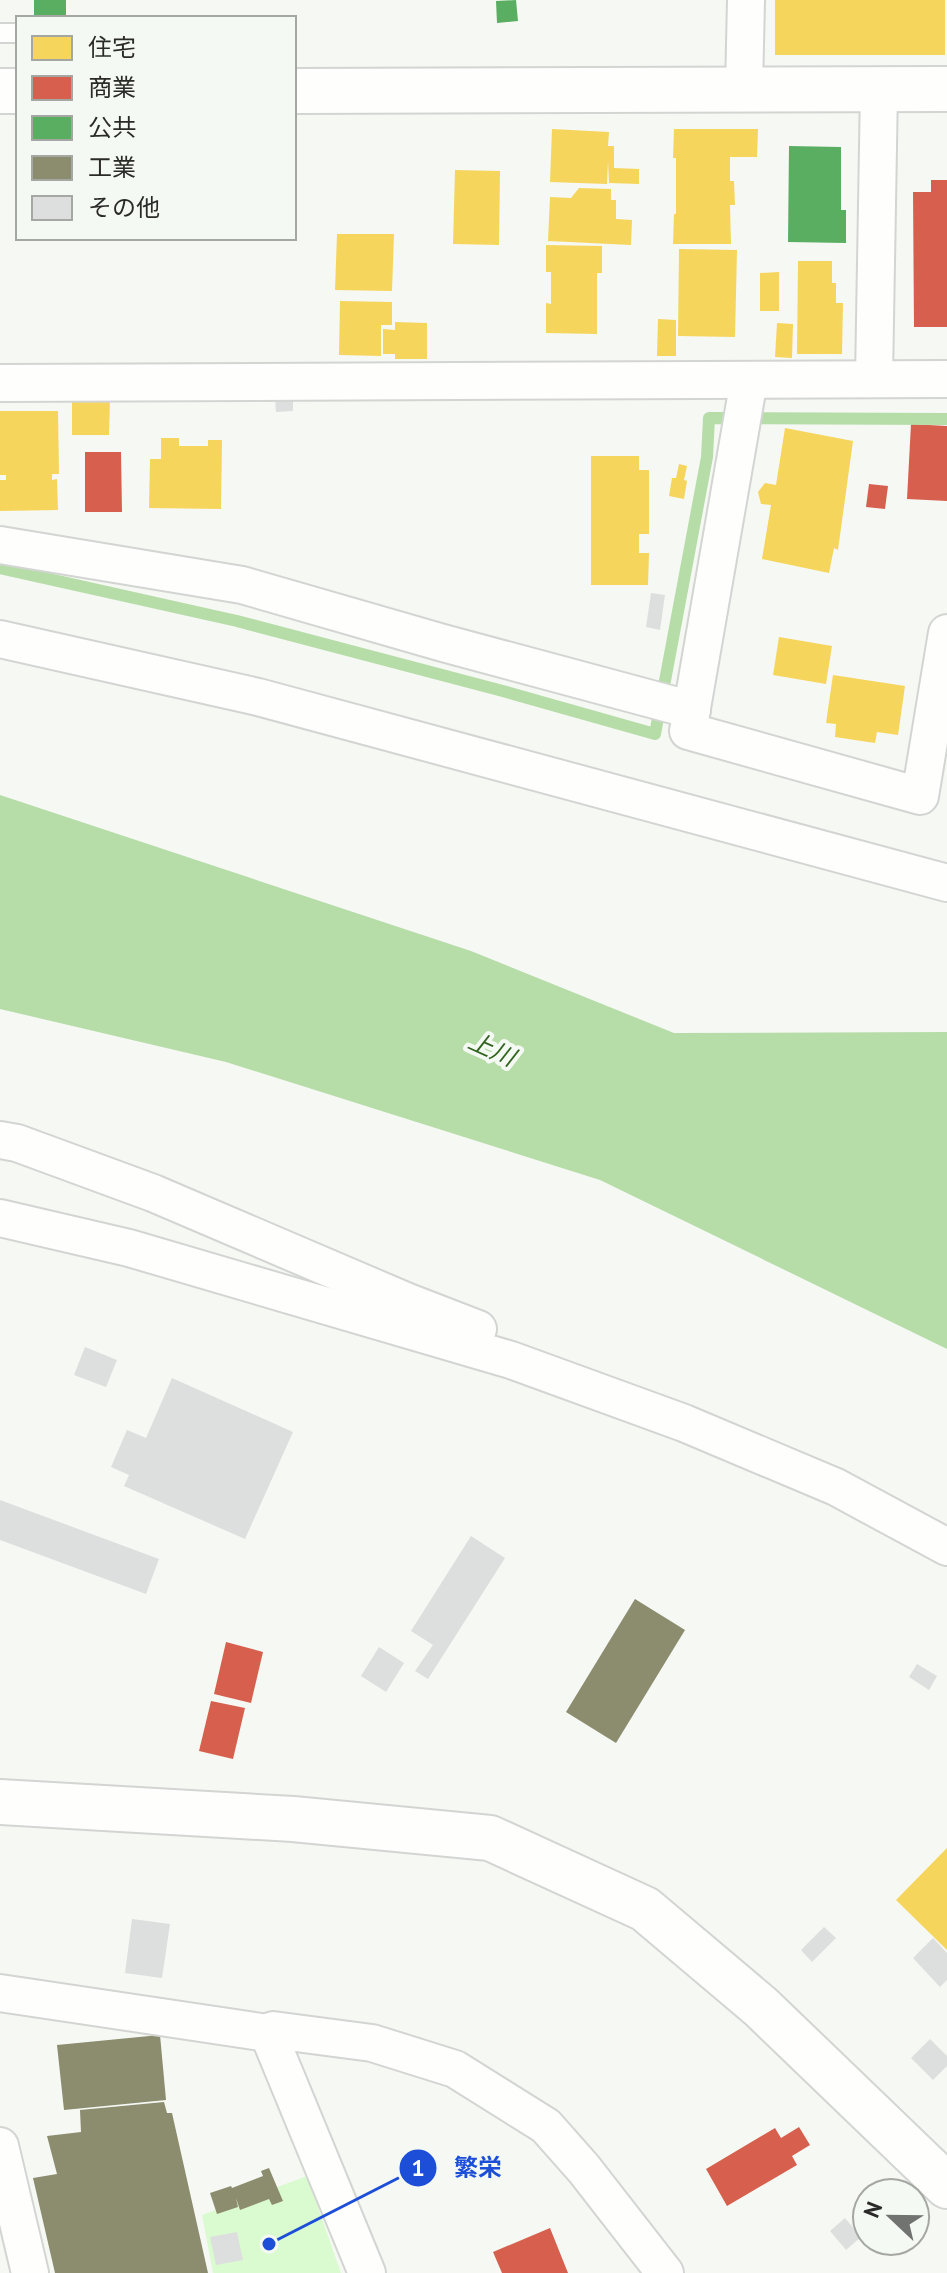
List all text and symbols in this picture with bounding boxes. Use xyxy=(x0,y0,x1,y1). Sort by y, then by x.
legend xyxy=(16,16,296,240)
text: 住宅 xyxy=(88,32,136,63)
text: 商業 xyxy=(88,72,136,103)
text: 公共 xyxy=(88,112,136,143)
text: 工業 xyxy=(88,152,136,183)
text: その他 xyxy=(88,192,160,223)
water label: 上川 xyxy=(464,1025,523,1074)
callout: 繁栄 xyxy=(398,2144,518,2192)
text: 1 xyxy=(411,2152,425,2183)
text: 繁栄 xyxy=(454,2152,502,2183)
north arrow xyxy=(851,2177,931,2257)
text: N xyxy=(857,2198,888,2221)

